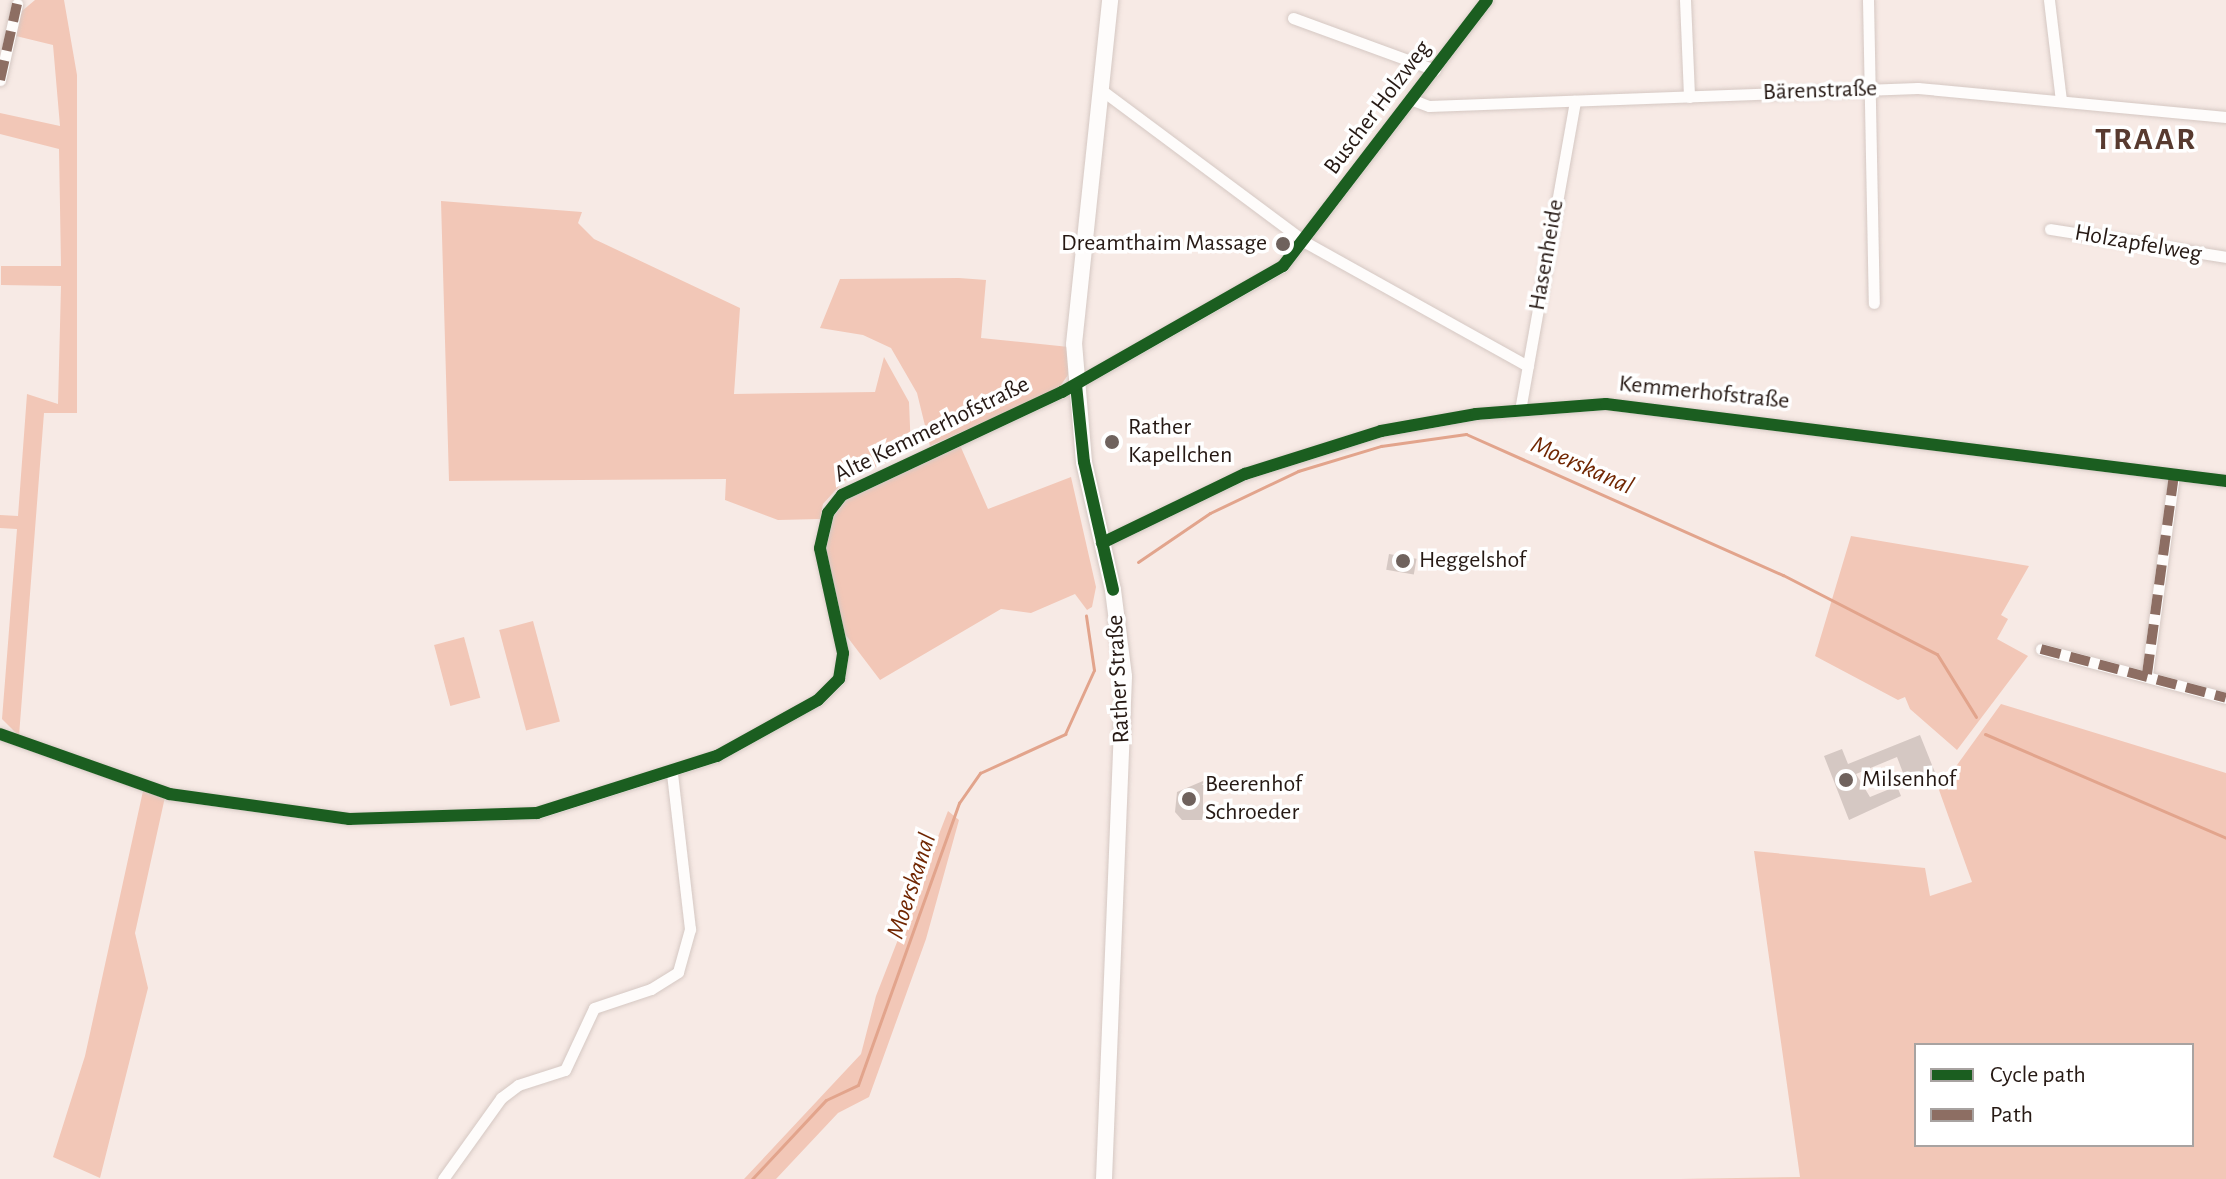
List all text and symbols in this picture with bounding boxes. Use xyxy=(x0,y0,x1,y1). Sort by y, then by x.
street label: Buscher Holzweg xyxy=(1318,35,1438,181)
street label: Bärenstraße xyxy=(1762,75,1878,107)
district label: TRAAR xyxy=(2095,120,2197,158)
street label: Hasenheide xyxy=(1523,197,1571,313)
street label: Holzapfelweg xyxy=(2072,219,2204,269)
place label: Dreamthaim Massage xyxy=(1061,230,1267,258)
marker: Dreamthaim Massage xyxy=(1274,235,1292,253)
street label: Alte Kemmerhofstraße xyxy=(830,370,1034,490)
street label: Kemmerhofstraße xyxy=(1617,370,1791,416)
place label: Rather Kapellchen xyxy=(1128,414,1232,470)
water label: Moerskanal xyxy=(1526,429,1638,503)
marker: Rather Kapellchen xyxy=(1103,433,1121,451)
place label: Heggelshof xyxy=(1419,547,1526,575)
marker: Heggelshof xyxy=(1394,552,1412,570)
street label: Rather Straße xyxy=(1101,614,1137,744)
place label: Milsenhof xyxy=(1862,766,1956,794)
place label: Beerenhof Schroeder xyxy=(1205,771,1302,827)
marker: Milsenhof xyxy=(1837,771,1855,789)
marker: Beerenhof Schroeder xyxy=(1180,790,1198,808)
water label: Moerskanal xyxy=(880,829,944,943)
legend xyxy=(1914,1043,2194,1147)
text: Cycle path xyxy=(1990,1063,2086,1087)
text: Path xyxy=(1990,1103,2033,1127)

